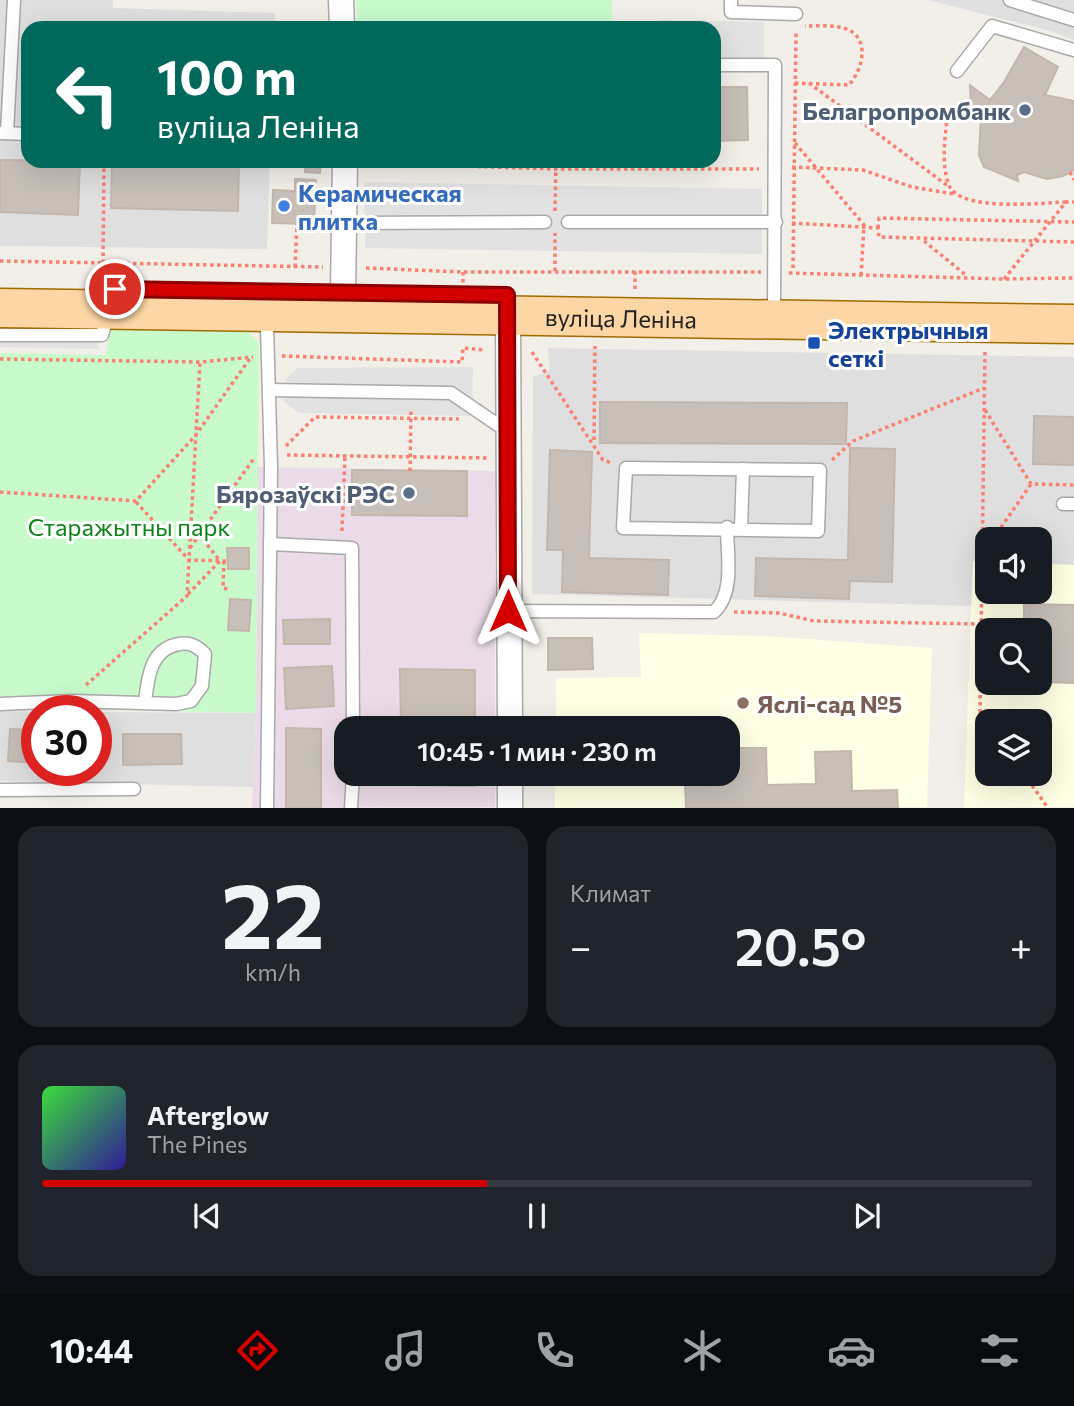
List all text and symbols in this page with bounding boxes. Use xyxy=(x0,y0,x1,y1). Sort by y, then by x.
text: 100 m xyxy=(157,45,296,105)
icon: left xyxy=(42,49,133,140)
place label: Белагропромбанк xyxy=(802,96,1011,125)
marker: Белагропромбанк xyxy=(1017,102,1033,118)
text: вуліца Леніна xyxy=(157,105,360,145)
place label: Керамическая плитка xyxy=(298,178,462,235)
marker: Керамическая плитка xyxy=(276,198,292,214)
pin xyxy=(85,259,145,319)
icon: arrive xyxy=(96,270,134,308)
street label: вуліца Леніна xyxy=(545,302,697,333)
place label: Электрычныя сеткі xyxy=(828,315,989,372)
marker: Электрычныя сеткі xyxy=(806,335,822,351)
place label: Бярозаўскі РЭС xyxy=(216,479,395,508)
marker: Бярозаўскі РЭС xyxy=(401,485,417,501)
park label: Старажытны парк xyxy=(28,512,230,541)
map controls xyxy=(975,527,1052,786)
button: sound xyxy=(975,527,1052,604)
position arrow xyxy=(471,574,545,648)
button: search xyxy=(975,618,1052,695)
place label: Яслі-сад №5 xyxy=(757,689,902,718)
speed limit sign: 30 xyxy=(21,695,112,786)
marker: Яслі-сад №5 xyxy=(735,695,751,711)
button: layers xyxy=(975,709,1052,786)
text: 10:45 · 1 мин · 230 m xyxy=(417,735,657,766)
text: 22 xyxy=(221,856,325,968)
text: Климат xyxy=(570,879,651,907)
text: 20.5° xyxy=(735,913,866,977)
text: − xyxy=(570,922,592,969)
text: + xyxy=(1010,922,1032,969)
text: km/h xyxy=(245,958,301,986)
text: Afterglow xyxy=(147,1099,269,1130)
text: The Pines xyxy=(147,1130,248,1158)
icon: previous xyxy=(188,1197,226,1235)
icon: pause xyxy=(518,1197,556,1235)
icon: next xyxy=(848,1197,886,1235)
icon: directions xyxy=(233,1326,282,1375)
icon: music xyxy=(381,1326,430,1375)
icon: phone xyxy=(530,1326,579,1375)
icon: climate xyxy=(678,1326,727,1375)
icon: car xyxy=(827,1326,876,1375)
icon: filters xyxy=(975,1326,1024,1375)
text: 10:44 xyxy=(50,1330,133,1370)

